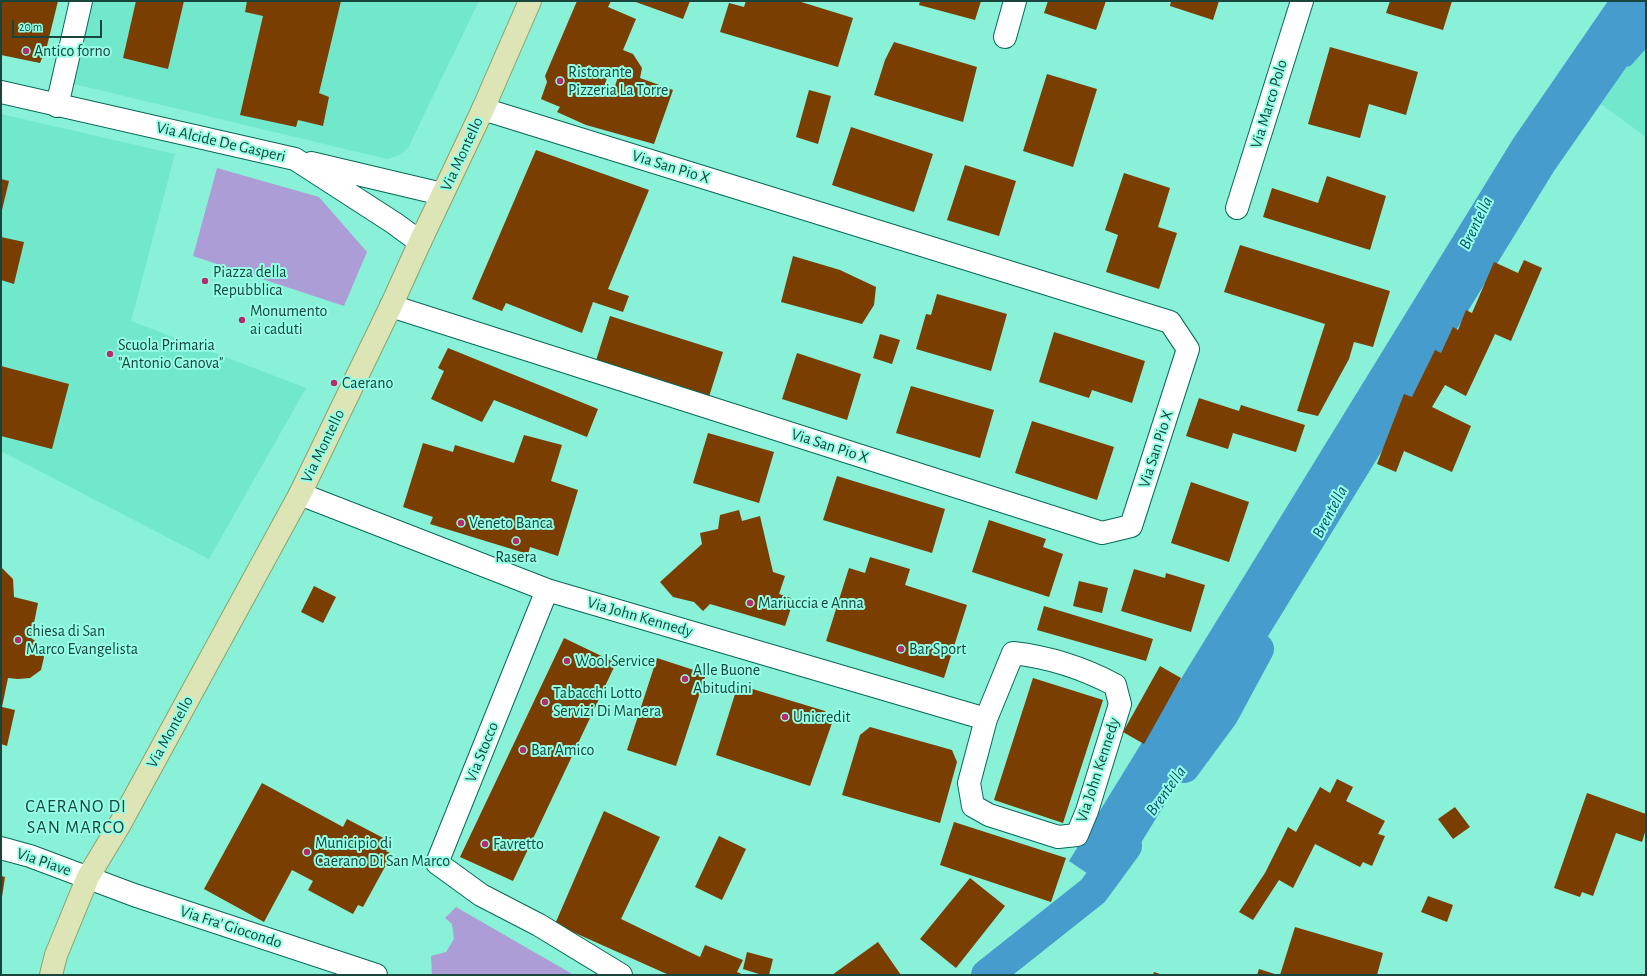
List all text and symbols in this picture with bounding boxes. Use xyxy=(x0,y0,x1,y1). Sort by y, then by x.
scale bar xyxy=(14,12,104,38)
text: 20 m xyxy=(19,21,42,33)
place label: Antico forno xyxy=(34,41,111,61)
marker: Antico forno xyxy=(21,46,31,56)
street label: Via Marco Polo xyxy=(1246,57,1292,151)
place label: Ristorante Pizzeria La Torre xyxy=(568,62,668,100)
marker: Ristorante Pizzeria La Torre xyxy=(555,76,565,86)
street label: Via Montello xyxy=(437,114,487,194)
street label: Via Alcide De Gasperi xyxy=(154,118,288,166)
street label: Via San Pio X xyxy=(630,146,712,188)
water label: Brentella xyxy=(1455,193,1497,253)
place label: Piazza della Repubblica xyxy=(213,262,287,300)
marker: Piazza della Repubblica xyxy=(200,276,210,286)
place label: Monumento ai caduti xyxy=(250,301,327,339)
marker: Monumento ai caduti xyxy=(237,315,247,325)
place label: Scuola Primaria "Antonio Canova" xyxy=(118,335,223,373)
marker: Scuola Primaria "Antonio Canova" xyxy=(105,349,115,359)
place label: Caerano xyxy=(342,373,393,393)
marker: Caerano xyxy=(329,378,339,388)
street label: Via Montello xyxy=(297,406,349,486)
street label: Via San Pio X xyxy=(1134,408,1178,490)
street label: Via San Pio X xyxy=(789,424,871,468)
water label: Brentella xyxy=(1308,482,1352,542)
place label: Veneto Banca xyxy=(469,513,553,533)
marker: Veneto Banca xyxy=(456,518,466,528)
marker: Rasera xyxy=(511,536,521,546)
place label: Rasera xyxy=(495,547,537,567)
street label: Via John Kennedy xyxy=(585,593,695,641)
place label: Mariuccia e Anna xyxy=(758,593,864,613)
marker: Mariuccia e Anna xyxy=(745,598,755,608)
place label: chiesa di San Marco Evangelista xyxy=(26,621,138,659)
marker: chiesa di San Marco Evangelista xyxy=(13,635,23,645)
place label: Bar Sport xyxy=(909,639,966,659)
marker: Bar Sport xyxy=(896,644,906,654)
place label: Wool Service xyxy=(575,651,655,671)
marker: Wool Service xyxy=(562,656,572,666)
place label: Alle Buone Abitudini xyxy=(693,660,760,698)
marker: Alle Buone Abitudini xyxy=(680,674,690,684)
place label: Tabacchi Lotto Servizi Di Manera xyxy=(553,683,661,721)
street label: Via Montello xyxy=(142,693,198,771)
marker: Tabacchi Lotto Servizi Di Manera xyxy=(540,697,550,707)
place label: Unicredit xyxy=(793,707,851,727)
marker: Unicredit xyxy=(780,712,790,722)
street label: Via John Kennedy xyxy=(1072,715,1124,825)
street label: Via Stocco xyxy=(461,719,503,785)
place label: Bar Amico xyxy=(531,740,594,760)
marker: Bar Amico xyxy=(518,745,528,755)
water label: Brentella xyxy=(1141,762,1191,820)
district label: CAERANO DI SAN MARCO xyxy=(25,796,127,838)
place label: Municipio di Caerano Di San Marco xyxy=(315,833,450,871)
place label: Favretto xyxy=(493,834,544,854)
marker: Favretto xyxy=(480,839,490,849)
street label: Via Piave xyxy=(14,844,74,880)
marker: Municipio di Caerano Di San Marco xyxy=(302,847,312,857)
street label: Via Fra' Giocondo xyxy=(178,901,284,953)

